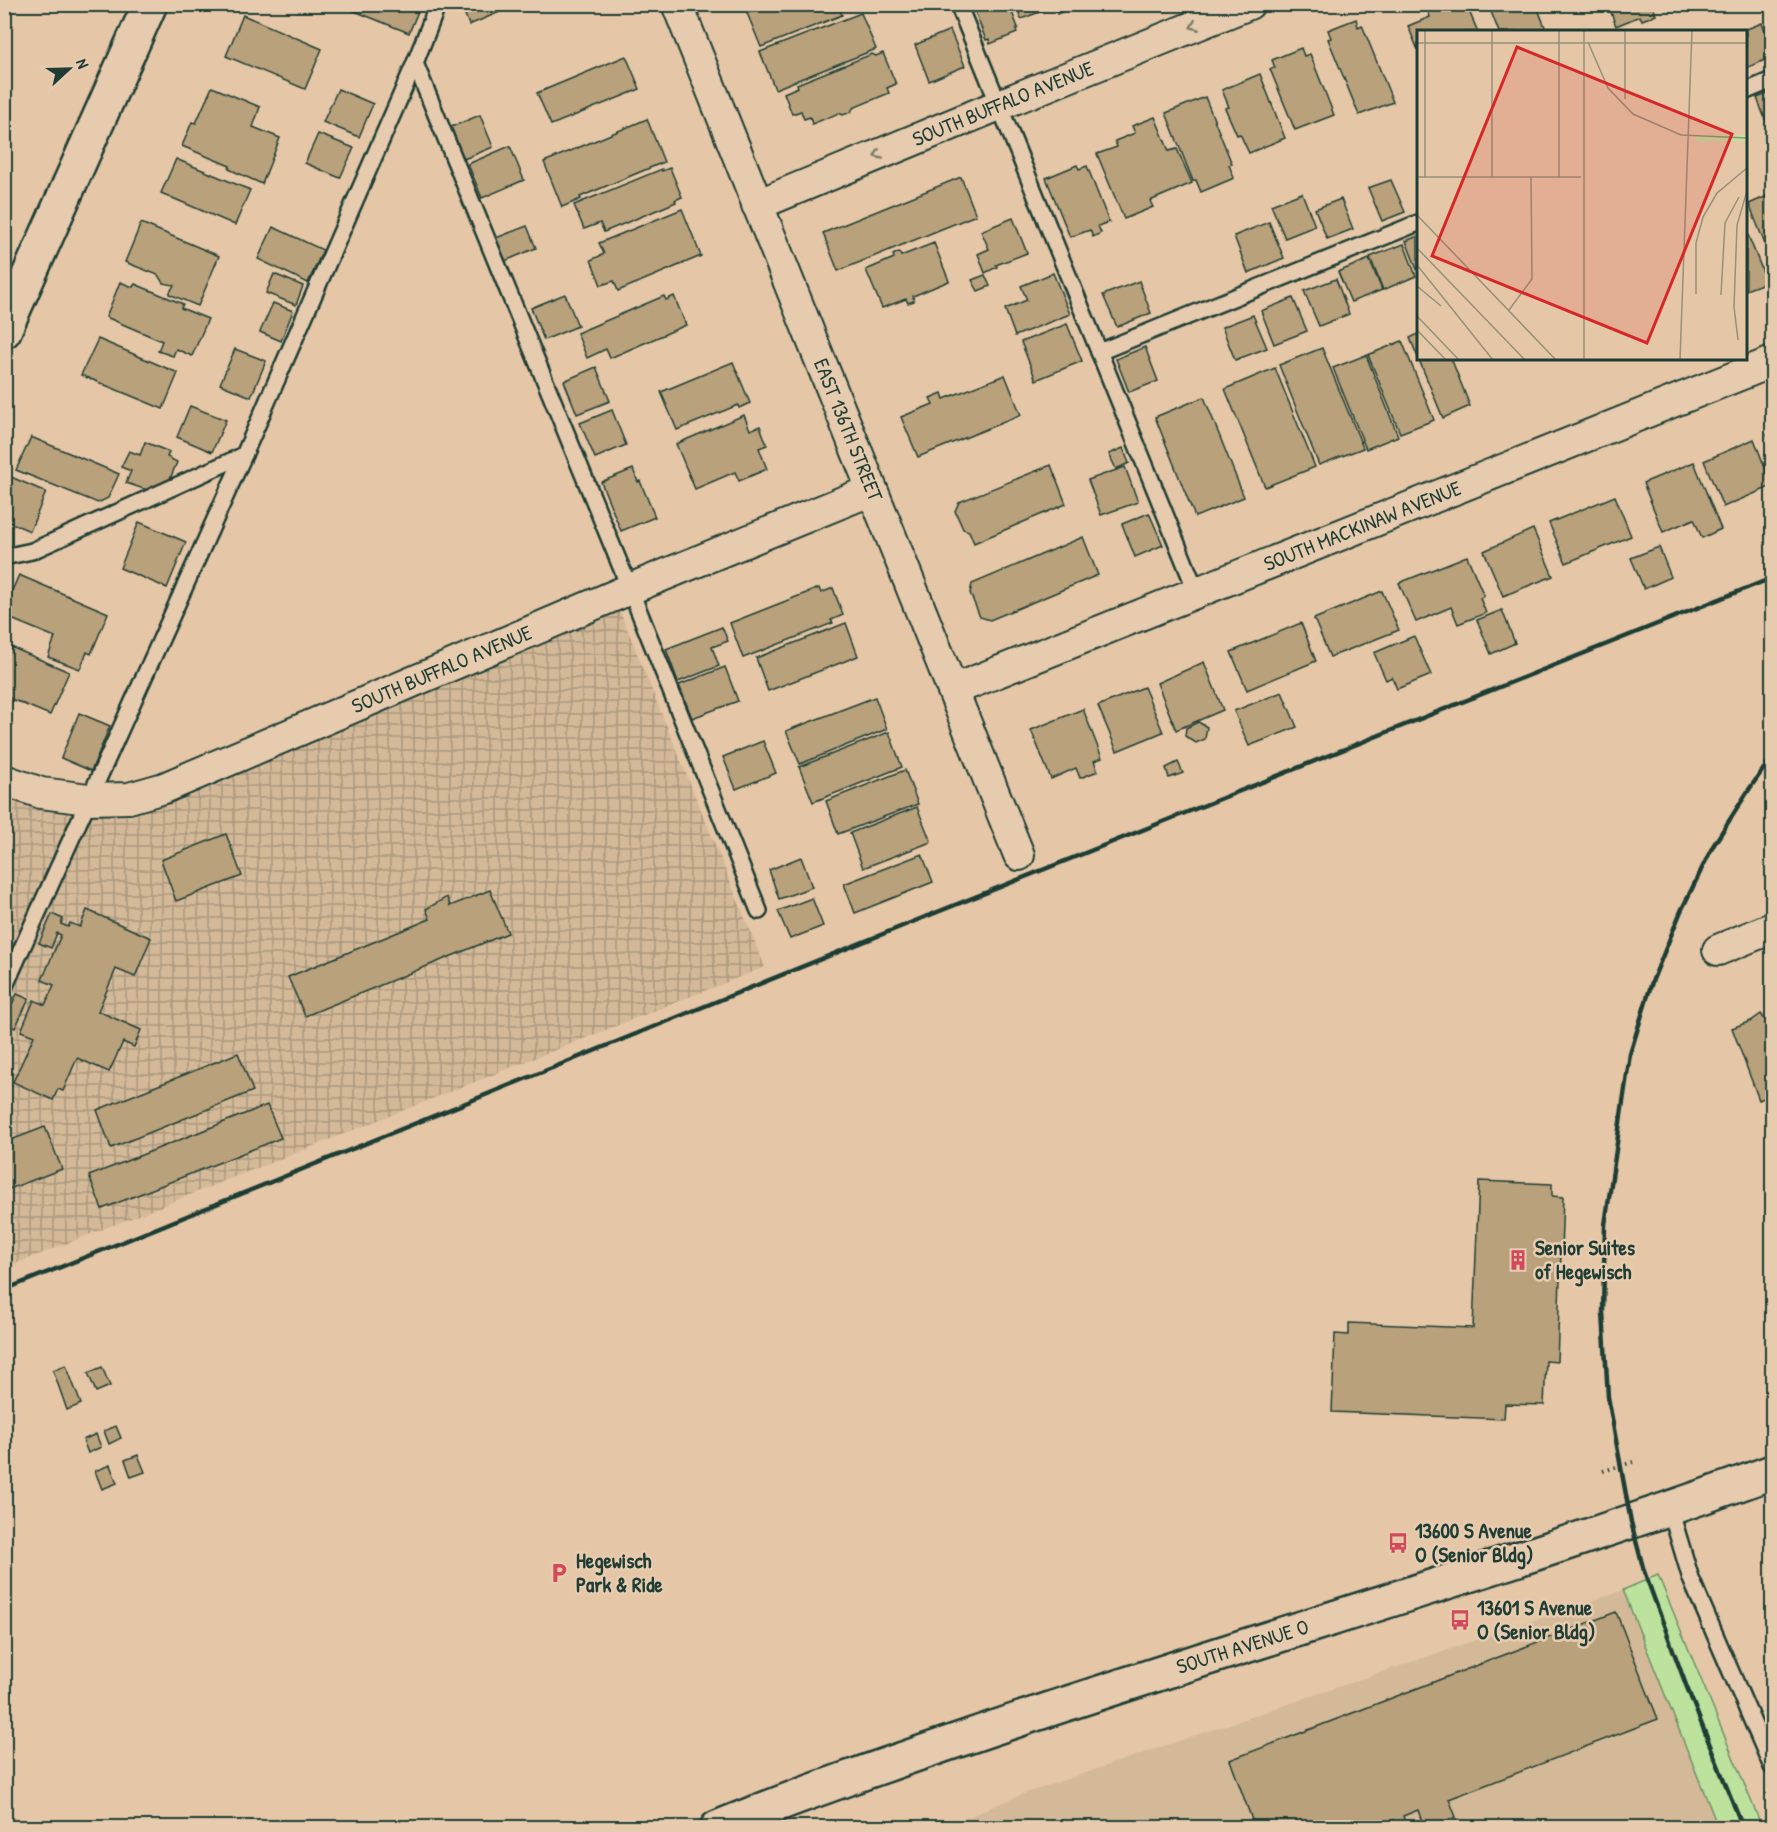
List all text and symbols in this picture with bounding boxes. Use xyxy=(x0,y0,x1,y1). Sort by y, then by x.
one-way arrow xyxy=(1190,19,1201,31)
inset map xyxy=(1417,30,1747,360)
north arrow xyxy=(39,39,99,99)
street label: SOUTH BUFFALO AVENUE xyxy=(908,53,1098,153)
text: N xyxy=(71,55,95,72)
one-way arrow xyxy=(873,148,884,160)
street label: EAST 136TH STREET xyxy=(807,354,891,506)
street label: SOUTH MACKINAW AVENUE xyxy=(1259,473,1465,578)
street label: SOUTH BUFFALO AVENUE xyxy=(347,618,536,720)
place label: Senior Suites of Hegewisch xyxy=(1535,1233,1635,1287)
building icon: Senior Suites of Hegewisch xyxy=(1506,1248,1530,1272)
place label: 13600 S Avenue O (Senior Bldg) xyxy=(1415,1516,1534,1570)
bus stop icon: 13600 S Avenue O (Senior Bldg) xyxy=(1386,1531,1410,1555)
place label: Hegewisch Park & Ride xyxy=(576,1546,663,1599)
parking icon: Hegewisch Park & Ride xyxy=(547,1561,571,1585)
place label: 13601 S Avenue O (Senior Bldg) xyxy=(1477,1593,1596,1647)
bus stop icon: 13601 S Avenue O (Senior Bldg) xyxy=(1448,1608,1472,1632)
street label: SOUTH AVENUE O xyxy=(1173,1612,1312,1681)

